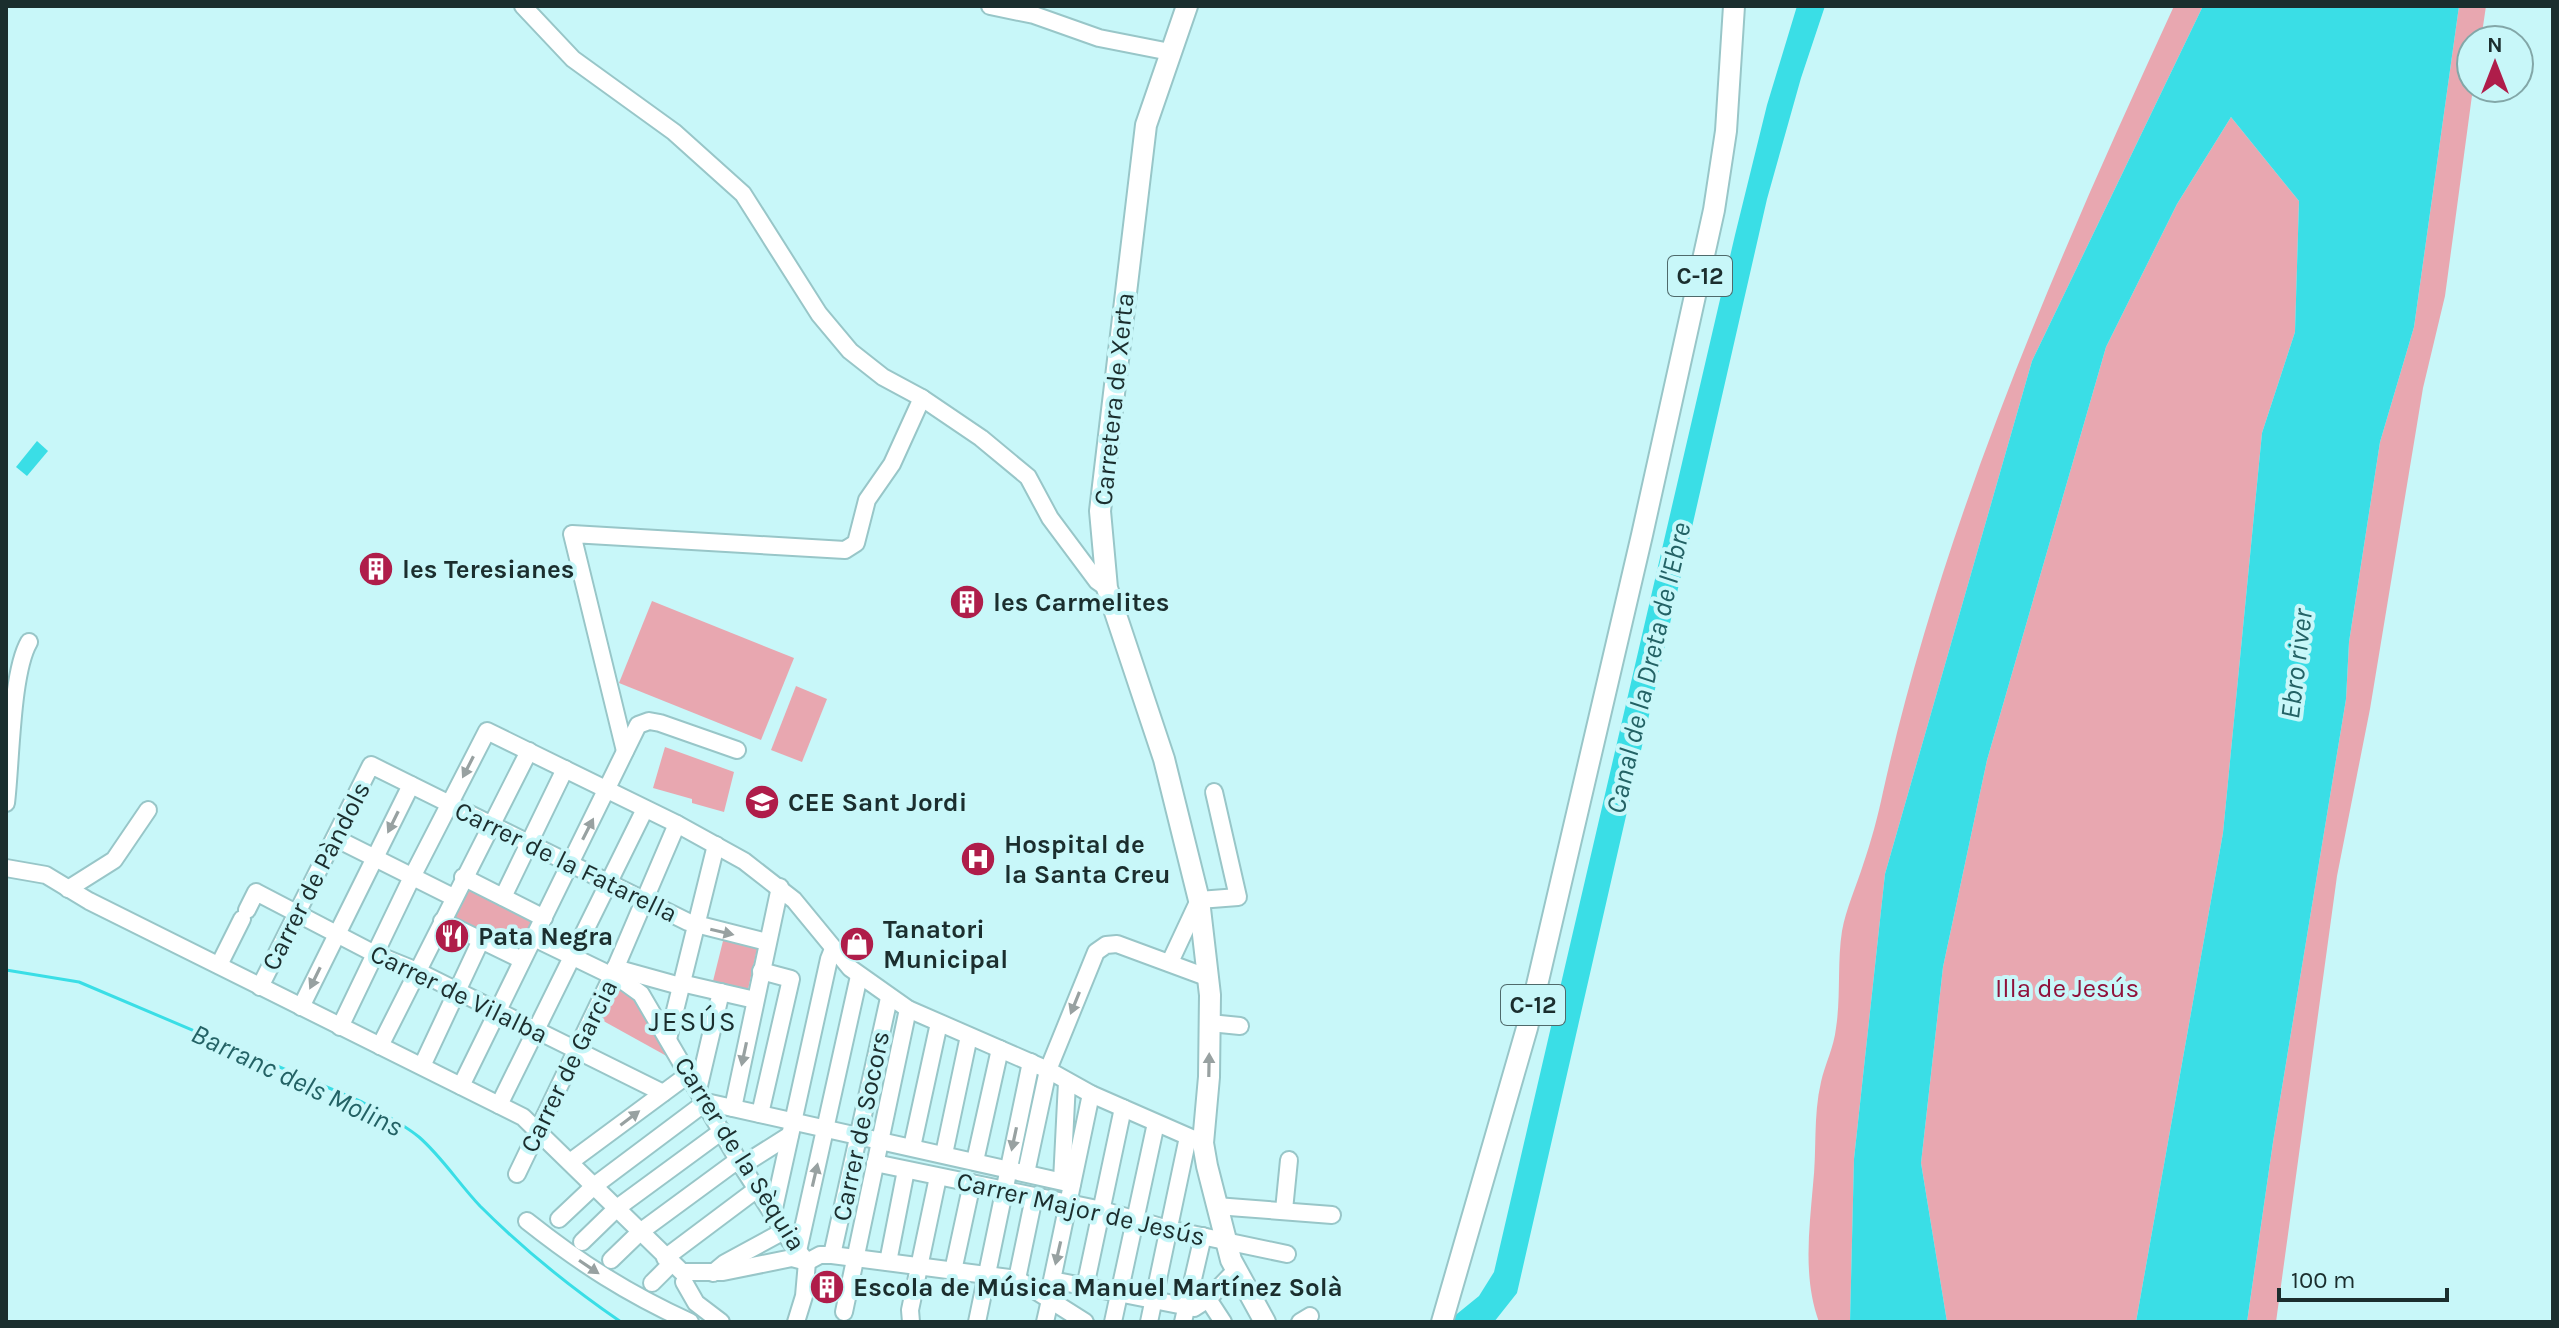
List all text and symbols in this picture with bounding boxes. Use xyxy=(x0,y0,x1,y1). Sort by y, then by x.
north arrow xyxy=(2455,24,2535,104)
text: N xyxy=(2487,32,2503,58)
road number: C-12 xyxy=(1668,256,1732,296)
street label: Carretera de Xerta xyxy=(1087,291,1141,507)
water label: Canal de la Dreta de l'Ebre xyxy=(1598,519,1698,817)
building icon: les Teresianes xyxy=(357,550,395,588)
place label: les Teresianes xyxy=(402,554,575,585)
building icon: les Carmelites xyxy=(948,583,986,621)
place label: les Carmelites xyxy=(993,587,1170,618)
water label: Ebro river xyxy=(2273,606,2319,721)
one-way arrow xyxy=(462,756,475,779)
street label: Carrer de Pàndols xyxy=(255,776,377,976)
school or university icon: CEE Sant Jordi xyxy=(743,783,781,821)
place label: CEE Sant Jordi xyxy=(788,787,967,818)
street label: Carrer de la Fatarella xyxy=(450,795,682,929)
one-way arrow xyxy=(386,810,400,833)
one-way arrow xyxy=(581,817,594,840)
place label: Hospital de la Santa Creu xyxy=(1004,829,1171,890)
hospital icon: Hospital de la Santa Creu xyxy=(959,840,997,878)
place label: Tanatori Municipal xyxy=(883,914,1008,975)
restaurant icon: Pata Negra xyxy=(433,917,471,955)
place label: Pata Negra xyxy=(478,921,613,952)
shop icon: Tanatori Municipal xyxy=(838,925,876,963)
one-way arrow xyxy=(710,926,735,939)
street label: Carrer de Vilalba xyxy=(365,938,553,1050)
one-way arrow xyxy=(309,967,322,990)
park label: Illa de Jesús xyxy=(1995,973,2139,1004)
street label: Carrer de Garcia xyxy=(514,974,624,1158)
road number: C-12 xyxy=(1501,985,1565,1025)
one-way arrow xyxy=(1069,991,1082,1015)
district label: JESÚS xyxy=(648,1004,738,1038)
water label: Barranc dels Molins xyxy=(186,1017,408,1143)
street label: Carrer de Socors xyxy=(826,1028,896,1224)
one-way arrow xyxy=(737,1042,749,1067)
street label: Carrer de la Sèquia xyxy=(668,1051,812,1257)
one-way arrow xyxy=(1203,1052,1215,1077)
one-way arrow xyxy=(619,1111,640,1126)
one-way arrow xyxy=(1008,1126,1020,1151)
one-way arrow xyxy=(809,1162,822,1187)
street label: Carrer Major de Jesús xyxy=(954,1165,1208,1253)
one-way arrow xyxy=(1051,1240,1064,1265)
scale bar xyxy=(2279,1252,2447,1302)
one-way arrow xyxy=(579,1260,600,1275)
text: 100 m xyxy=(2291,1266,2356,1294)
building icon: Escola de Música Manuel Martínez Solà xyxy=(808,1268,846,1306)
place label: Escola de Música Manuel Martínez Solà xyxy=(853,1272,1343,1303)

